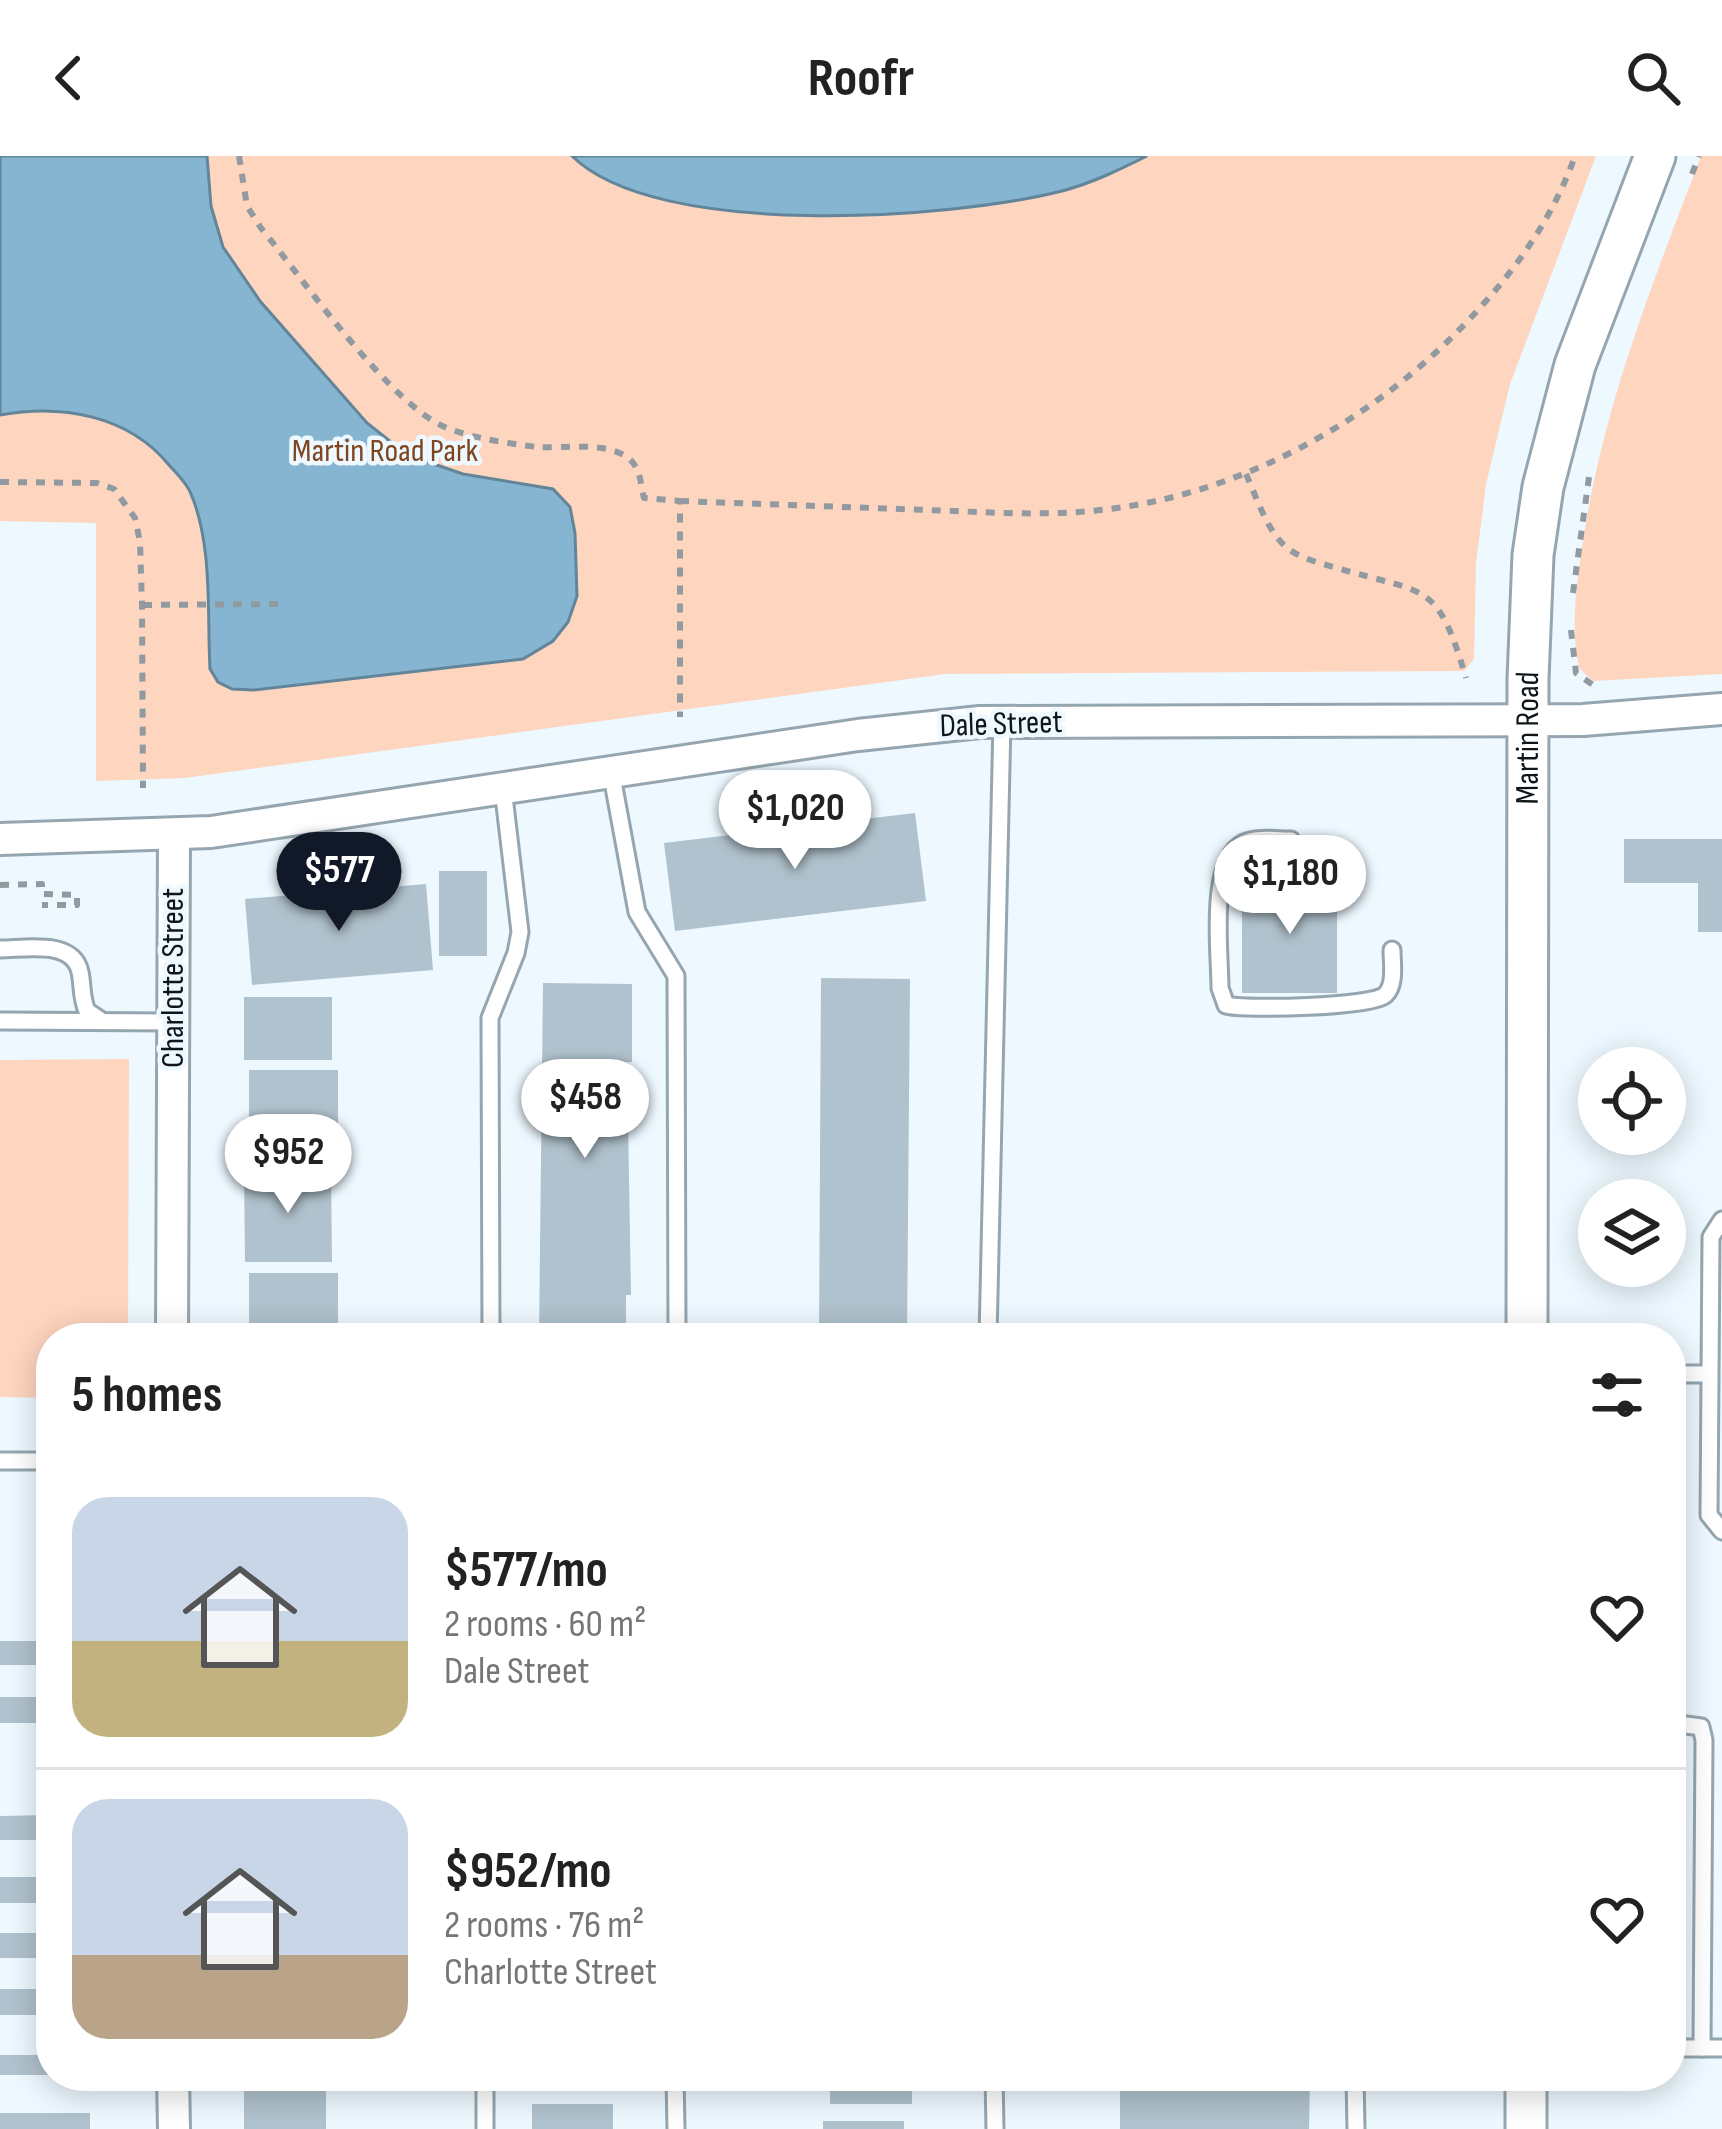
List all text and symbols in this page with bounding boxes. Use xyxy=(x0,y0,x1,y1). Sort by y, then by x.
icon: back xyxy=(36,45,102,111)
icon: search xyxy=(1620,45,1686,111)
text: Roofr xyxy=(808,46,914,111)
park label: Martin Road Park xyxy=(292,431,479,471)
street label: Martin Road xyxy=(1508,671,1548,804)
street label: Dale Street xyxy=(939,702,1063,746)
pin: $1,020 xyxy=(697,770,893,872)
text: $1,020 xyxy=(745,785,845,832)
pin: $577 xyxy=(268,832,410,934)
pin: $1,180 xyxy=(1192,835,1388,937)
text: $577 xyxy=(303,847,375,894)
text: $1,180 xyxy=(1241,850,1339,897)
street label: Charlotte Street xyxy=(153,888,193,1068)
map controls xyxy=(1578,1047,1686,1287)
button: locate xyxy=(1578,1047,1686,1155)
pin: $458 xyxy=(514,1059,656,1161)
text: $458 xyxy=(548,1074,622,1121)
pin: $952 xyxy=(217,1114,359,1216)
text: $952 xyxy=(252,1129,324,1176)
button: layers xyxy=(1578,1179,1686,1287)
icon: filters xyxy=(1584,1362,1650,1428)
text: 5 homes xyxy=(72,1365,222,1426)
text: $577/mo xyxy=(444,1540,608,1601)
icon: home xyxy=(168,1545,312,1689)
icon: heart xyxy=(1584,1584,1650,1650)
text: 2 rooms · 60 m² xyxy=(444,1601,646,1648)
text: Dale Street xyxy=(444,1648,589,1695)
text: $952/mo xyxy=(444,1841,612,1902)
icon: home xyxy=(168,1847,312,1991)
icon: heart xyxy=(1584,1886,1650,1952)
text: 2 rooms · 76 m² xyxy=(444,1902,644,1949)
text: Charlotte Street xyxy=(444,1949,657,1996)

